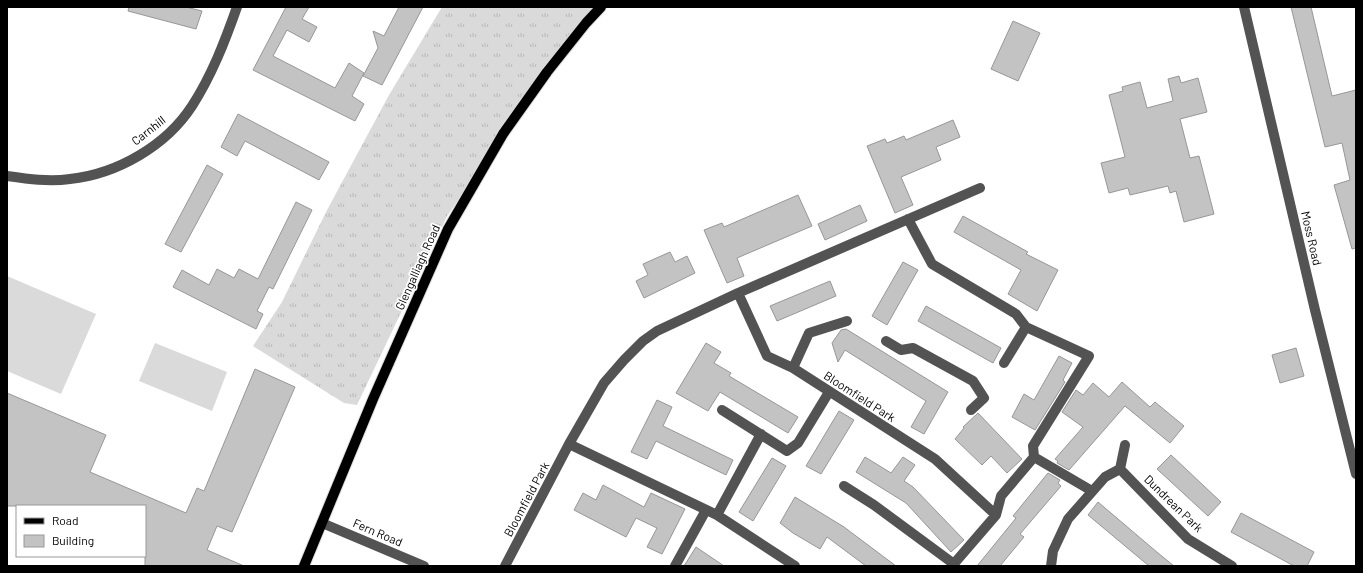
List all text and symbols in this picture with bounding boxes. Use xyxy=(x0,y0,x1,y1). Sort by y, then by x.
street label: Carnhill xyxy=(128,112,168,148)
street label: Moss Road xyxy=(1299,209,1325,267)
street label: Glengalliagh Road xyxy=(392,222,442,312)
street label: Bloomfield Park xyxy=(822,368,898,424)
street label: Bloomfield Park xyxy=(500,459,552,539)
street label: Dundrean Park xyxy=(1142,472,1206,534)
legend xyxy=(16,505,146,557)
text: Road xyxy=(52,513,79,527)
street label: Fern Road xyxy=(351,515,405,549)
text: Building xyxy=(52,533,94,547)

